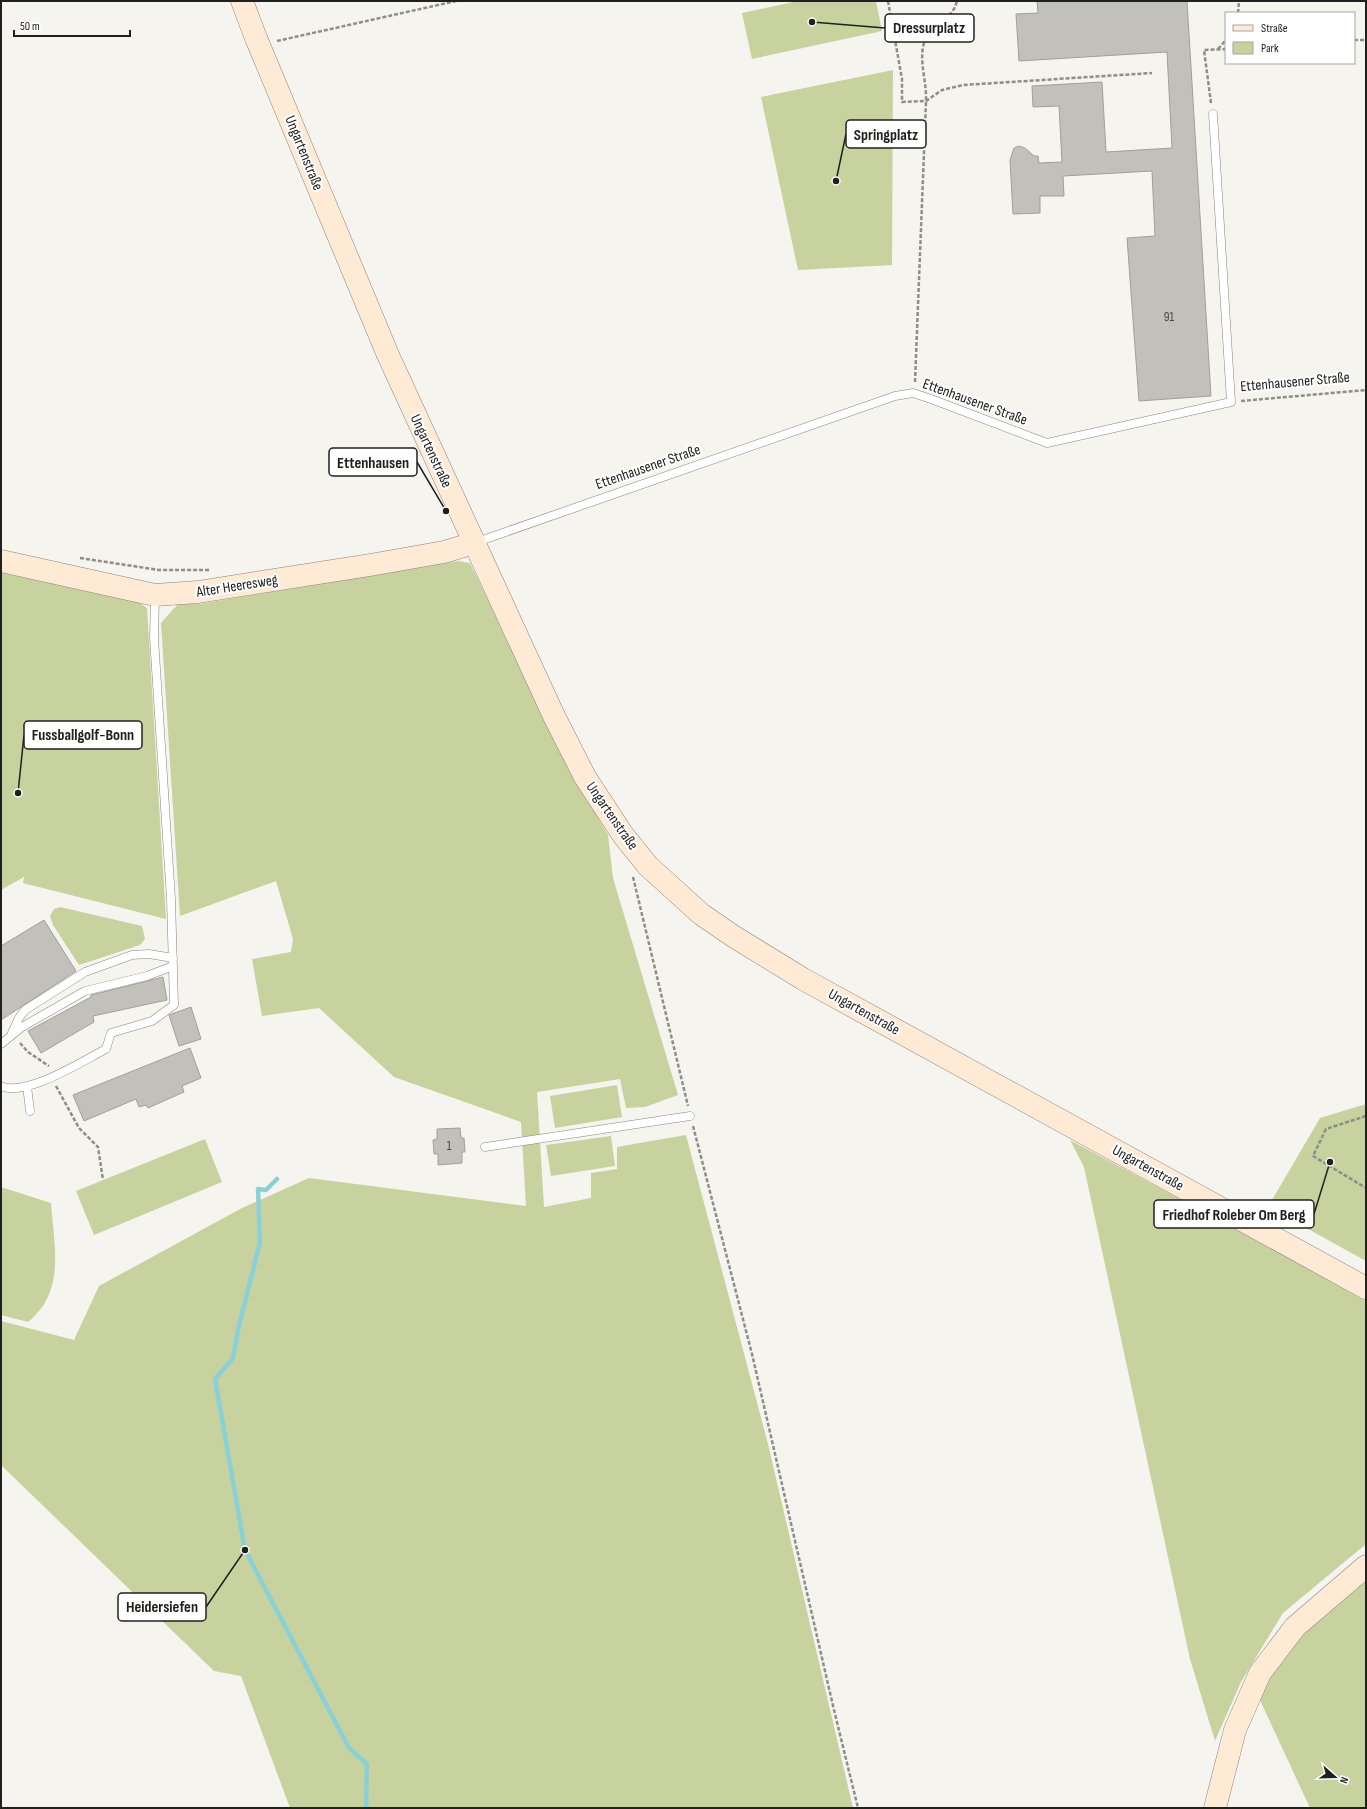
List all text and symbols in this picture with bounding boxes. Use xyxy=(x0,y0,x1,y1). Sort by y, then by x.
scale bar xyxy=(14,12,130,38)
legend xyxy=(1225,12,1355,64)
callout: Dressurplatz xyxy=(885,14,974,42)
text: 50 m xyxy=(20,19,40,34)
text: Dressurplatz xyxy=(893,19,965,38)
text: Straße xyxy=(1261,21,1288,36)
text: Park xyxy=(1261,41,1279,56)
street label: Ungartenstraße xyxy=(280,113,328,193)
callout: Springplatz xyxy=(846,120,926,148)
text: Springplatz xyxy=(854,126,918,145)
house number: 91 xyxy=(1164,309,1175,325)
street label: Ettenhausener Straße xyxy=(1239,368,1351,396)
street label: Ettenhausener Straße xyxy=(920,374,1030,430)
street label: Ungartenstraße xyxy=(406,411,456,491)
street label: Ettenhausener Straße xyxy=(593,440,703,494)
callout: Ettenhausen xyxy=(329,448,417,476)
text: Ettenhausen xyxy=(337,454,409,473)
street label: Alter Heeresweg xyxy=(194,570,279,602)
callout: Fussballgolf-Bonn xyxy=(24,721,142,749)
text: Fussballgolf-Bonn xyxy=(32,726,134,745)
street label: Ungartenstraße xyxy=(582,778,642,854)
street label: Ungartenstraße xyxy=(825,985,903,1039)
house number: 1 xyxy=(447,1138,452,1154)
street label: Ungartenstraße xyxy=(1109,1141,1187,1195)
callout: Friedhof Roleber Om Berg xyxy=(1154,1200,1314,1228)
text: Friedhof Roleber Om Berg xyxy=(1162,1206,1306,1225)
callout: Heidersiefen xyxy=(118,1593,206,1621)
text: Heidersiefen xyxy=(126,1598,198,1617)
north arrow xyxy=(1315,1757,1355,1797)
text: N xyxy=(1337,1775,1351,1785)

